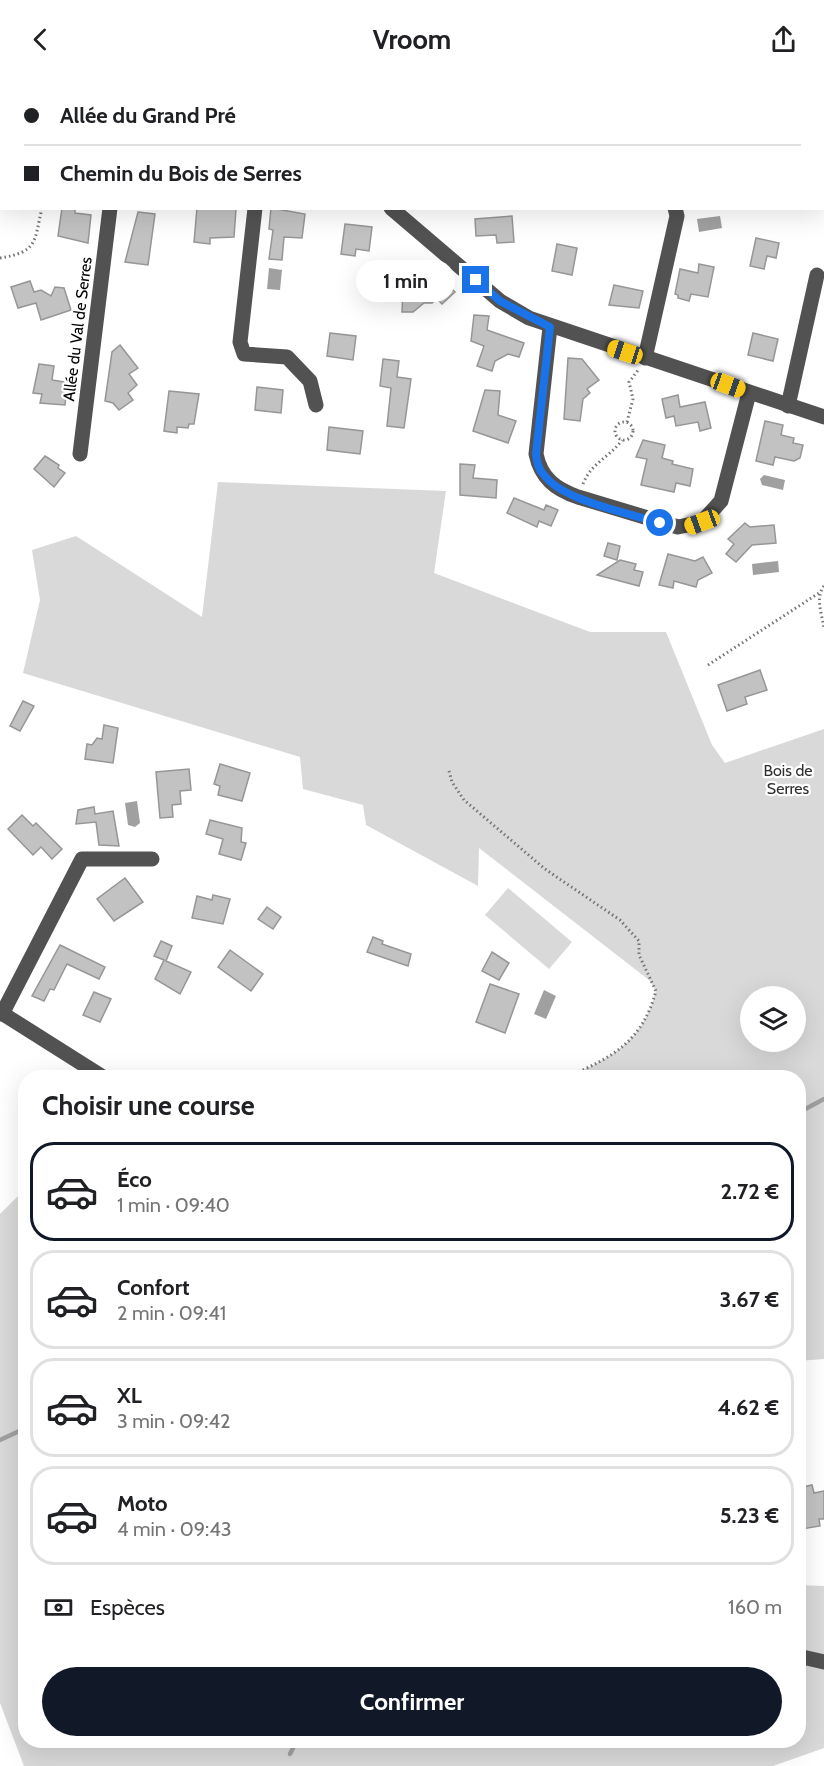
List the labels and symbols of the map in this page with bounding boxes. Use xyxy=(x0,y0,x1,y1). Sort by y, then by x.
street label: Allée du Val de Serres xyxy=(59,255,96,402)
callout: 1 min xyxy=(356,259,455,301)
route end xyxy=(462,266,489,293)
car xyxy=(605,338,645,366)
car xyxy=(708,370,748,400)
car xyxy=(682,507,722,537)
route start xyxy=(646,509,673,536)
park label: Bois de Serres xyxy=(763,761,813,798)

